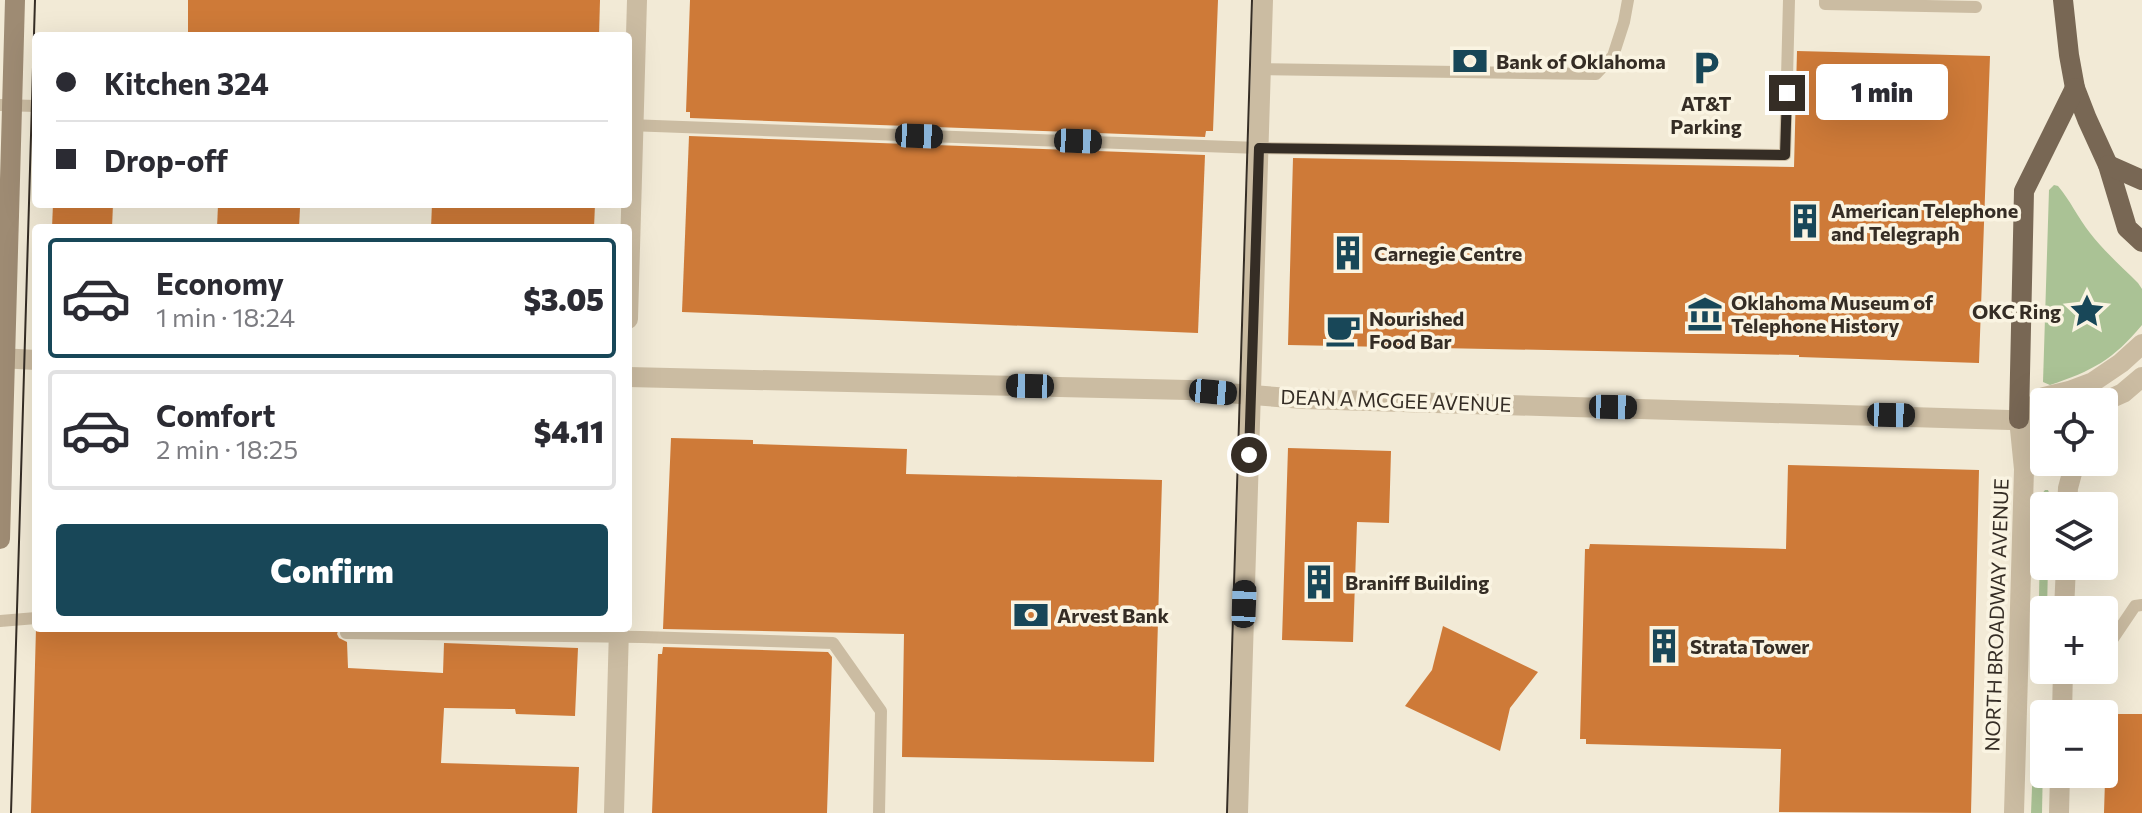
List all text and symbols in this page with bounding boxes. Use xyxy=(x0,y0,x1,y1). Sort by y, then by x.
bank icon: Bank of Oklahoma xyxy=(1451,42,1489,80)
place label: Bank of Oklahoma xyxy=(1496,49,1666,73)
parking icon: AT&T Parking xyxy=(1687,49,1725,87)
text: Kitchen 324 xyxy=(104,64,269,101)
callout: 1 min xyxy=(1815,65,1947,121)
route end xyxy=(1769,75,1805,111)
text: 1 min xyxy=(1851,76,1913,107)
place label: AT&T Parking xyxy=(1670,91,1742,138)
car xyxy=(895,123,943,149)
car xyxy=(1054,128,1102,154)
text: Drop-off xyxy=(104,141,228,178)
place label: American Telephone and Telegraph xyxy=(1831,198,2018,245)
building icon: American Telephone and Telegraph xyxy=(1786,202,1824,240)
building icon: Carnegie Centre xyxy=(1329,234,1367,272)
place label: Carnegie Centre xyxy=(1374,241,1522,265)
icon: car xyxy=(60,262,132,334)
text: Economy xyxy=(156,264,284,301)
text: $3.05 xyxy=(523,280,604,317)
place label: Oklahoma Museum of Telephone History xyxy=(1731,290,1934,337)
place icon: OKC Ring xyxy=(2068,292,2106,330)
museum icon: Oklahoma Museum of Telephone History xyxy=(1686,295,1724,333)
place label: OKC Ring xyxy=(1972,299,2061,323)
text: 1 min · 18:24 xyxy=(156,301,295,332)
place label: Nourished Food Bar xyxy=(1369,306,1464,353)
cafe icon: Nourished Food Bar xyxy=(1324,311,1362,349)
car xyxy=(1006,374,1054,398)
car xyxy=(1188,378,1238,406)
street label: DEAN A MCGEE AVENUE xyxy=(1280,384,1512,416)
map controls xyxy=(2030,388,2118,788)
button: locate xyxy=(2030,388,2118,476)
icon: car xyxy=(60,394,132,466)
car xyxy=(1589,395,1637,419)
text: Comfort xyxy=(156,396,275,433)
car xyxy=(1867,403,1915,427)
text: $4.11 xyxy=(534,412,604,449)
text: 2 min · 18:25 xyxy=(156,433,298,464)
route start xyxy=(1231,437,1267,473)
street label: NORTH BROADWAY AVENUE xyxy=(1979,478,2013,752)
button: layers xyxy=(2030,492,2118,580)
button: Confirm xyxy=(56,524,608,616)
building icon: Braniff Building xyxy=(1300,563,1338,601)
place label: Braniff Building xyxy=(1345,570,1489,594)
car xyxy=(1231,580,1257,628)
bank icon: Arvest Bank xyxy=(1012,596,1050,634)
button: + xyxy=(2030,596,2118,684)
place label: Arvest Bank xyxy=(1057,603,1169,627)
building icon: Strata Tower xyxy=(1645,627,1683,665)
place label: Strata Tower xyxy=(1690,634,1810,658)
button: − xyxy=(2030,700,2118,788)

